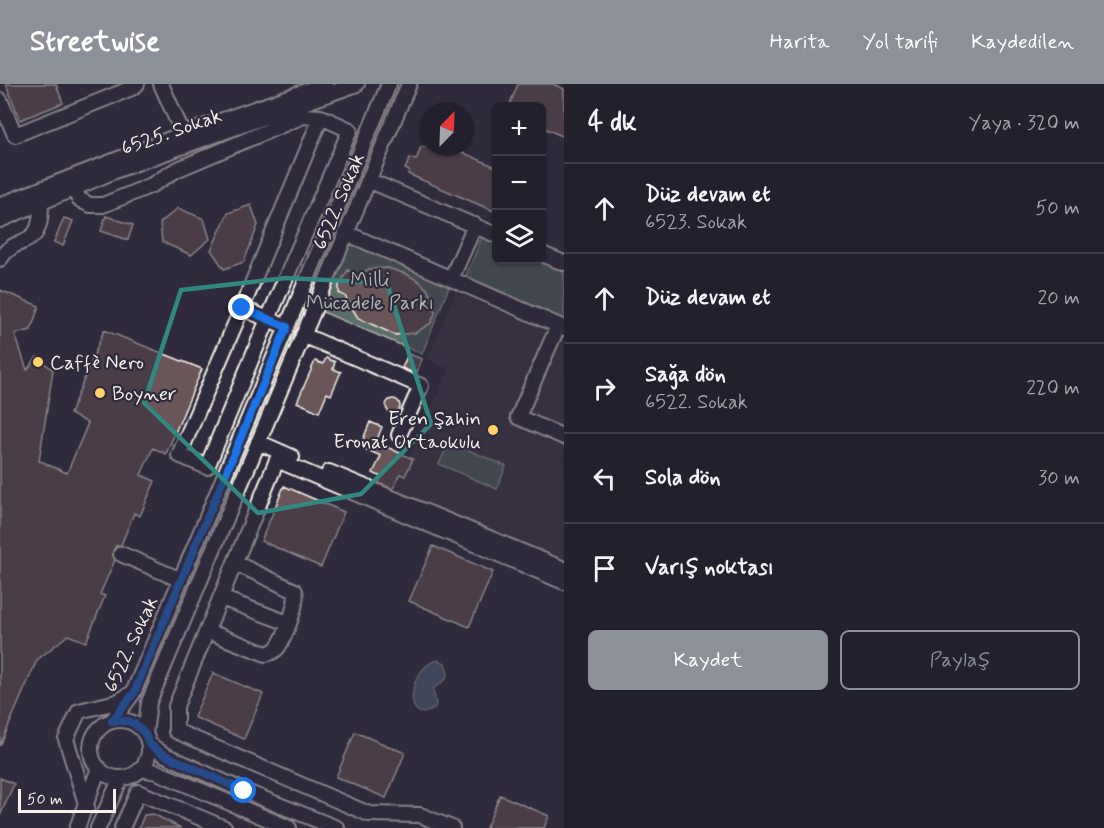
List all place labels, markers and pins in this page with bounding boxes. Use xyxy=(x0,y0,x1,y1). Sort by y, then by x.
place label: Caffè Nero xyxy=(50,350,144,377)
marker: Caffè Nero xyxy=(31,355,45,369)
place label: Boyner xyxy=(112,381,177,408)
marker: Boyner xyxy=(93,386,107,400)
place label: Eren Şahin Eronat Ortaokulu xyxy=(333,406,481,456)
marker: Eren Şahin Eronat Ortaokulu xyxy=(486,423,500,437)

